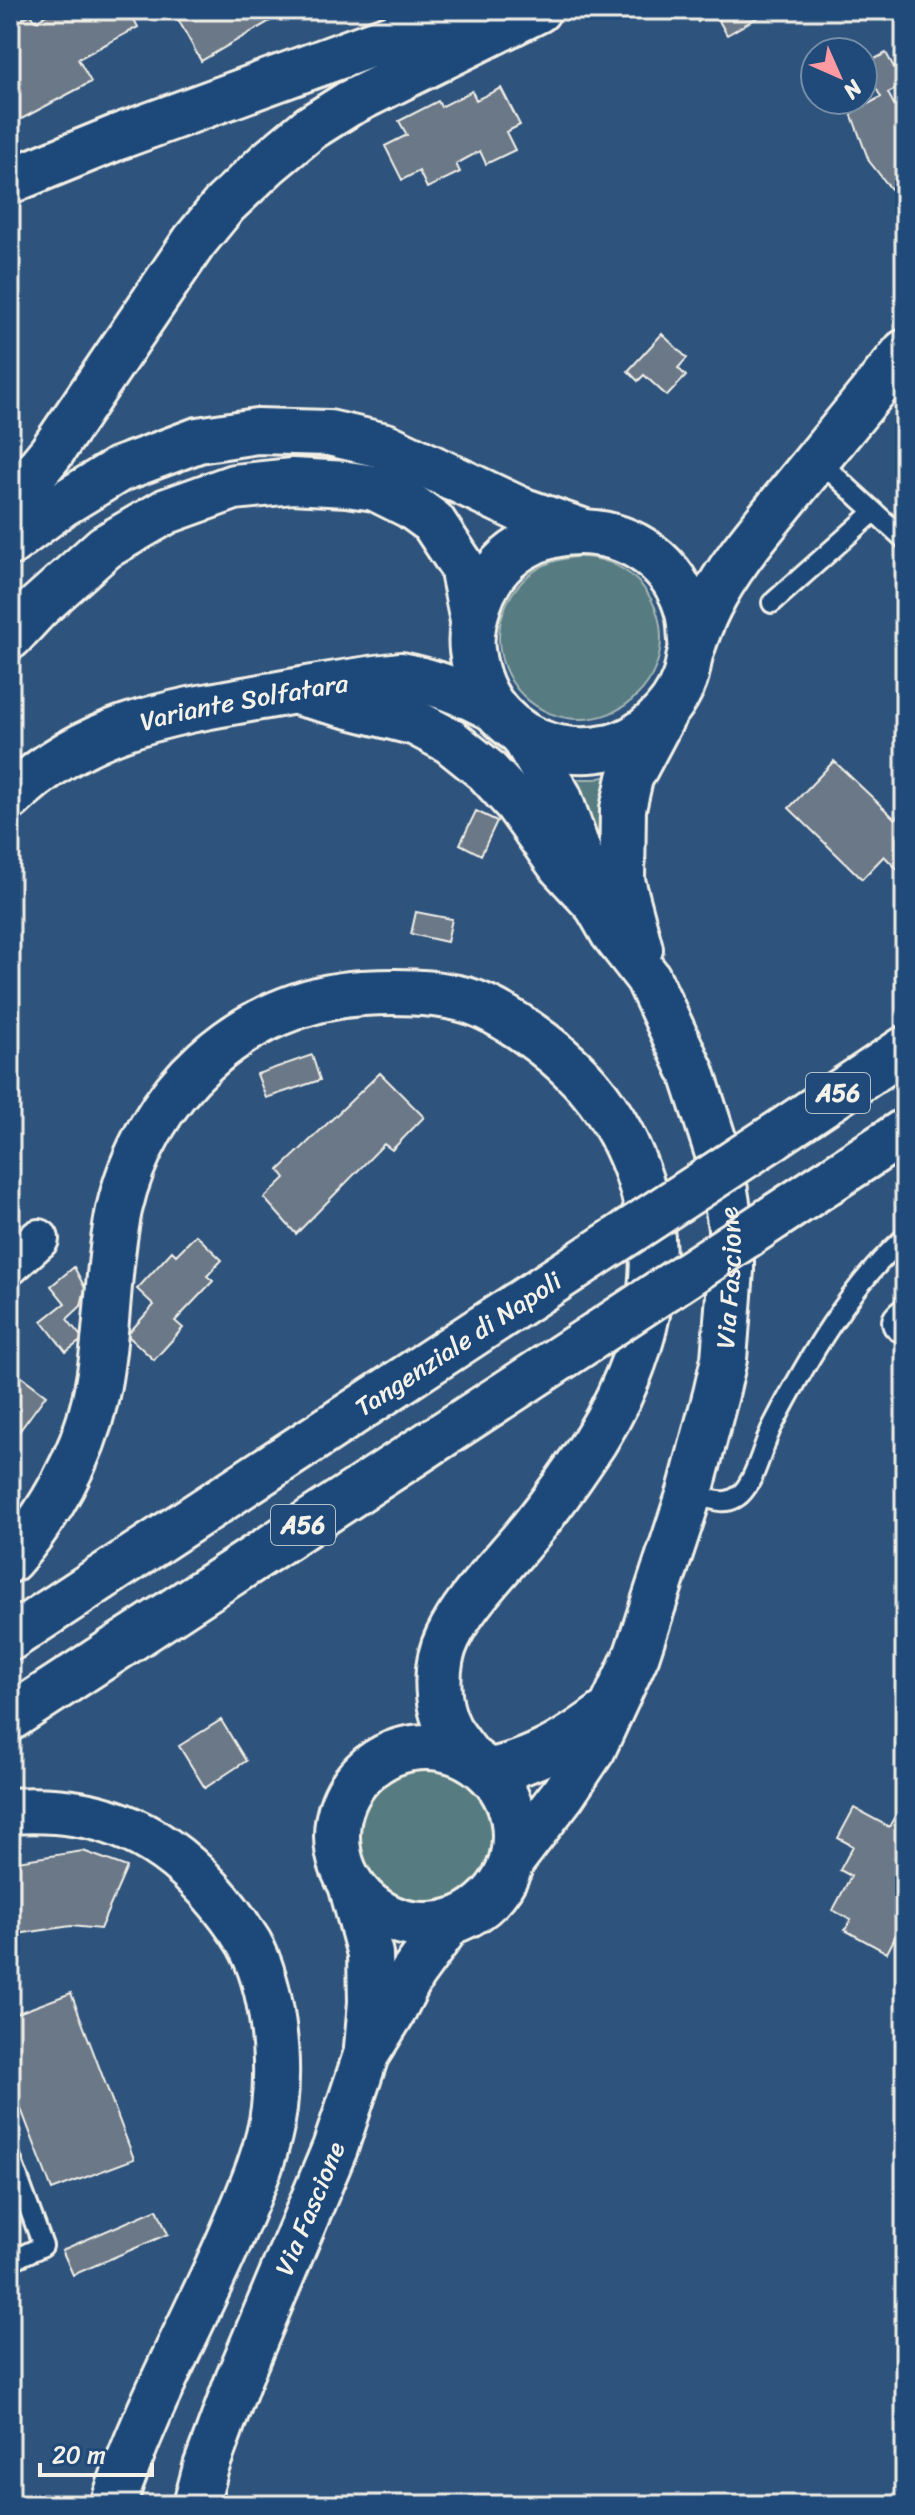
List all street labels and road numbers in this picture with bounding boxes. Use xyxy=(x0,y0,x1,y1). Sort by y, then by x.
street label: Variante Solfatara xyxy=(134,659,352,744)
road number: A56 xyxy=(806,1073,870,1113)
street label: Via Fascione xyxy=(702,1203,755,1350)
street label: Tangenziale di Napoli xyxy=(345,1258,572,1429)
road number: A56 xyxy=(271,1505,335,1545)
street label: Via Fascione xyxy=(261,2134,358,2283)

